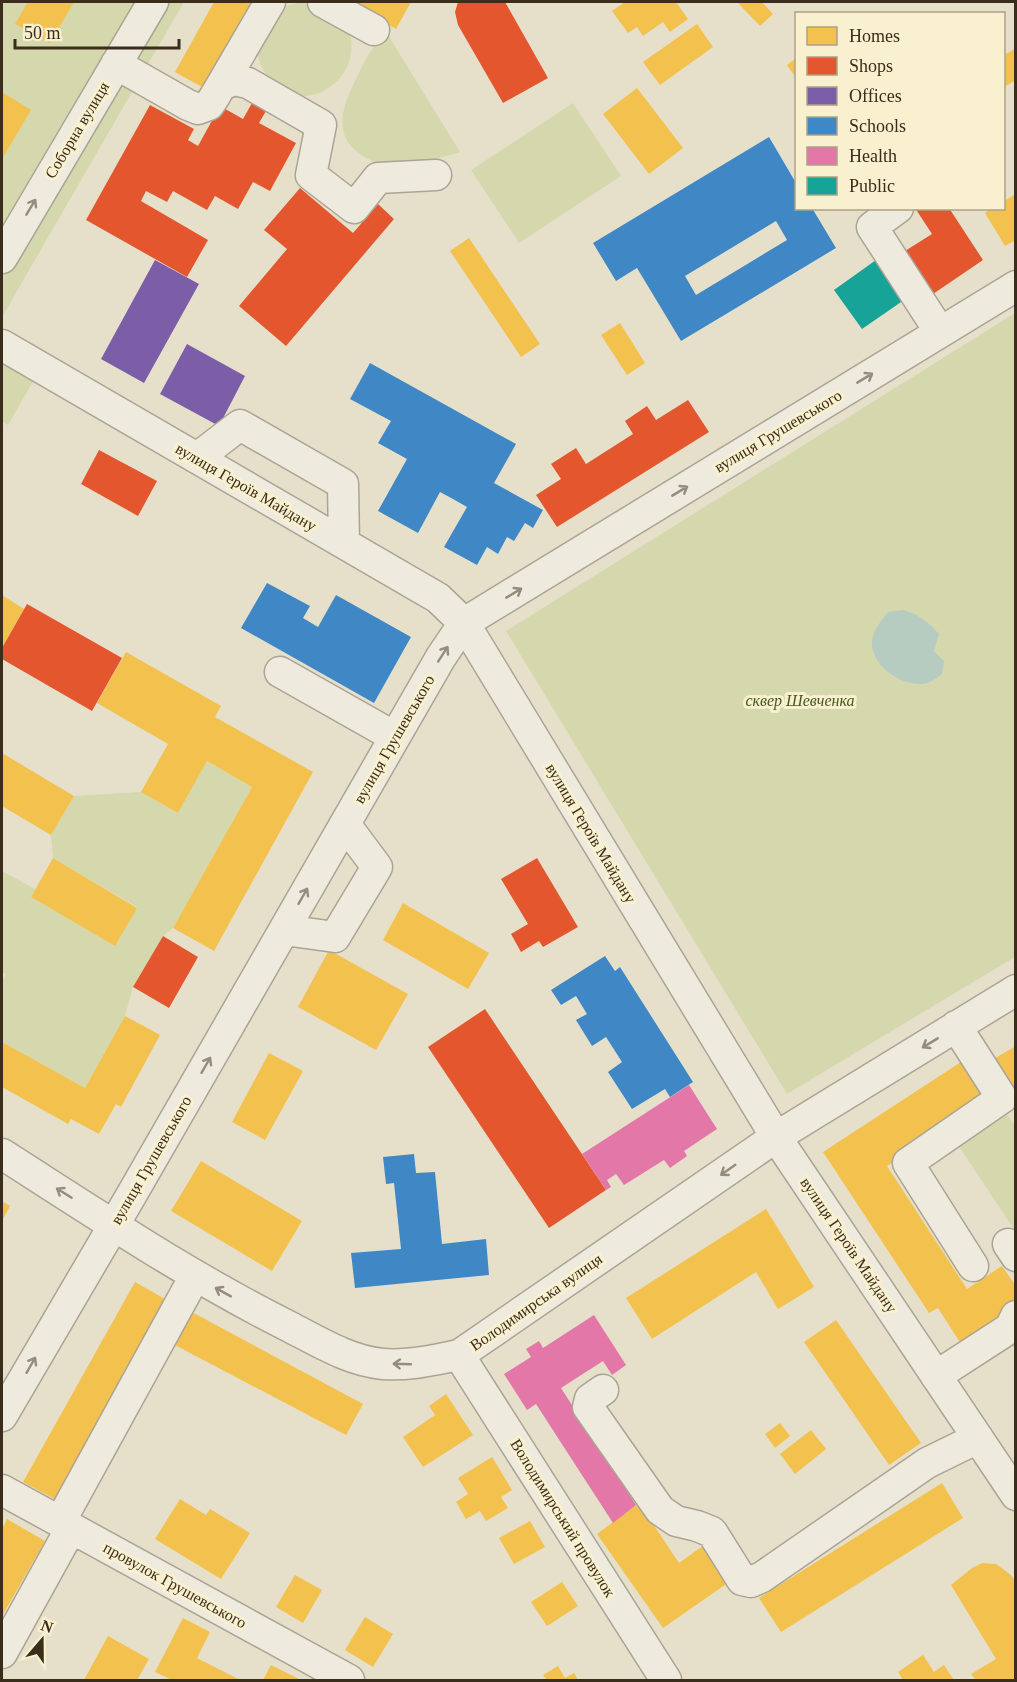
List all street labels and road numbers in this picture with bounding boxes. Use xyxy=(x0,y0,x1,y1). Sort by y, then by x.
street label: Соборна вулиця xyxy=(42,78,114,182)
street label: вулиця Грушевського xyxy=(711,386,845,477)
street label: вулиця Героїв Майдану xyxy=(172,440,319,535)
street label: вулиця Грушевського xyxy=(350,672,439,807)
street label: вулиця Героїв Майдану xyxy=(542,760,639,906)
street label: вулиця Грушевського xyxy=(107,1093,196,1228)
street label: вулиця Героїв Майдану xyxy=(796,1174,901,1316)
street label: Володимирська вулиця xyxy=(467,1250,606,1355)
street label: Володимирський провулок xyxy=(506,1436,619,1601)
street label: провулок Грушевського xyxy=(100,1539,250,1632)

